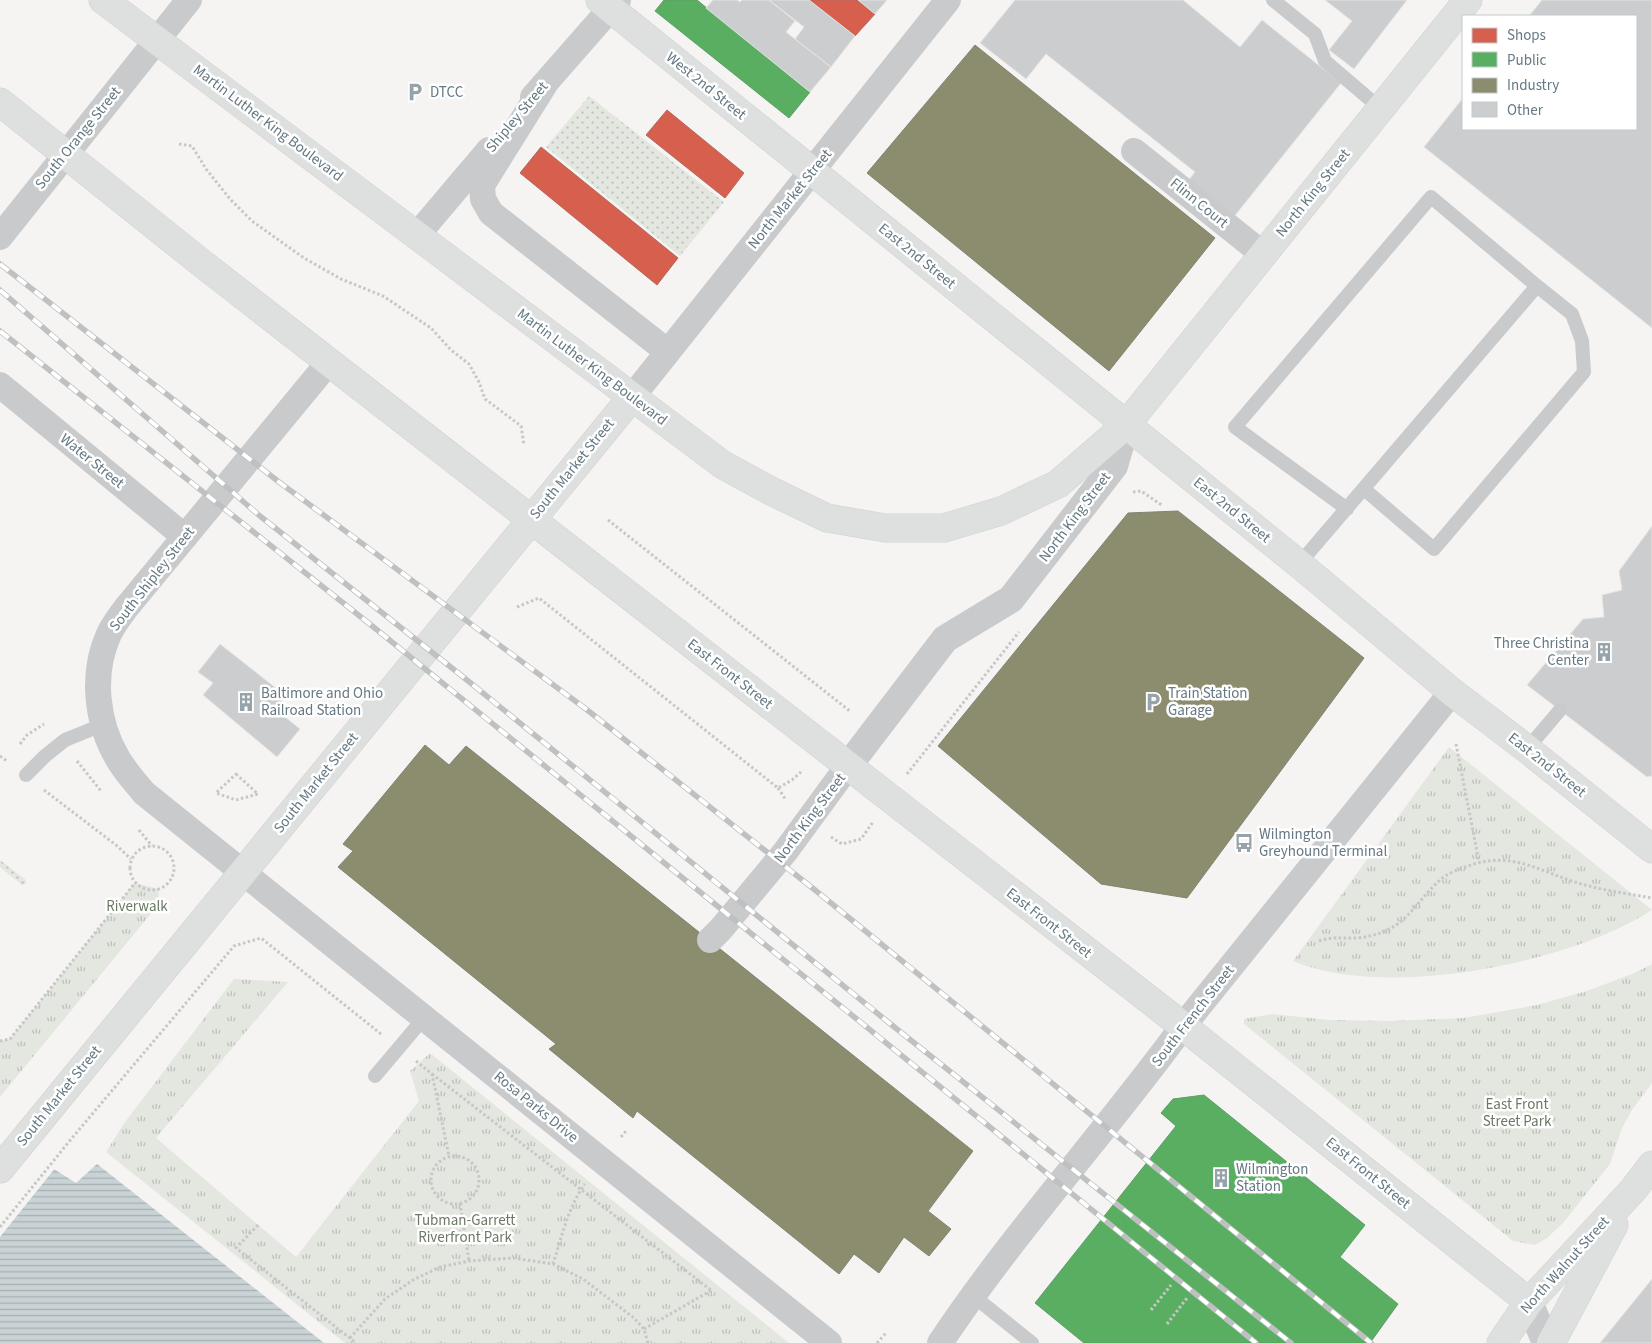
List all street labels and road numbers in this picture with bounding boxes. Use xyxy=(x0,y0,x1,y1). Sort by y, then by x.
street label: West 2nd Street xyxy=(661,47,751,125)
street label: Martin Luther King Boulevard xyxy=(189,60,347,186)
street label: Shipley Street xyxy=(481,77,553,157)
street label: South Orange Street xyxy=(30,82,126,194)
street label: North King Street xyxy=(1271,144,1355,242)
street label: North Market Street xyxy=(743,145,837,253)
street label: Flinn Court xyxy=(1165,173,1233,233)
street label: East 2nd Street xyxy=(874,218,960,294)
street label: Martin Luther King Boulevard xyxy=(513,304,671,430)
street label: South Market Street xyxy=(525,414,619,524)
street label: Water Street xyxy=(55,429,129,493)
street label: North King Street xyxy=(1034,468,1116,566)
street label: East 2nd Street xyxy=(1189,472,1275,548)
street label: South Shipley Street xyxy=(104,522,200,636)
street label: East Front Street xyxy=(683,634,777,714)
street label: South Market Street xyxy=(269,728,363,838)
street label: East 2nd Street xyxy=(1503,728,1591,802)
street label: North King Street xyxy=(769,769,851,867)
street label: East Front Street xyxy=(1002,883,1096,963)
street label: South French Street xyxy=(1147,961,1239,1071)
street label: South Market Street xyxy=(12,1041,106,1151)
street label: Rosa Parks Drive xyxy=(489,1066,583,1148)
street label: East Front Street xyxy=(1321,1132,1415,1214)
street label: North Walnut Street xyxy=(1516,1212,1614,1318)

